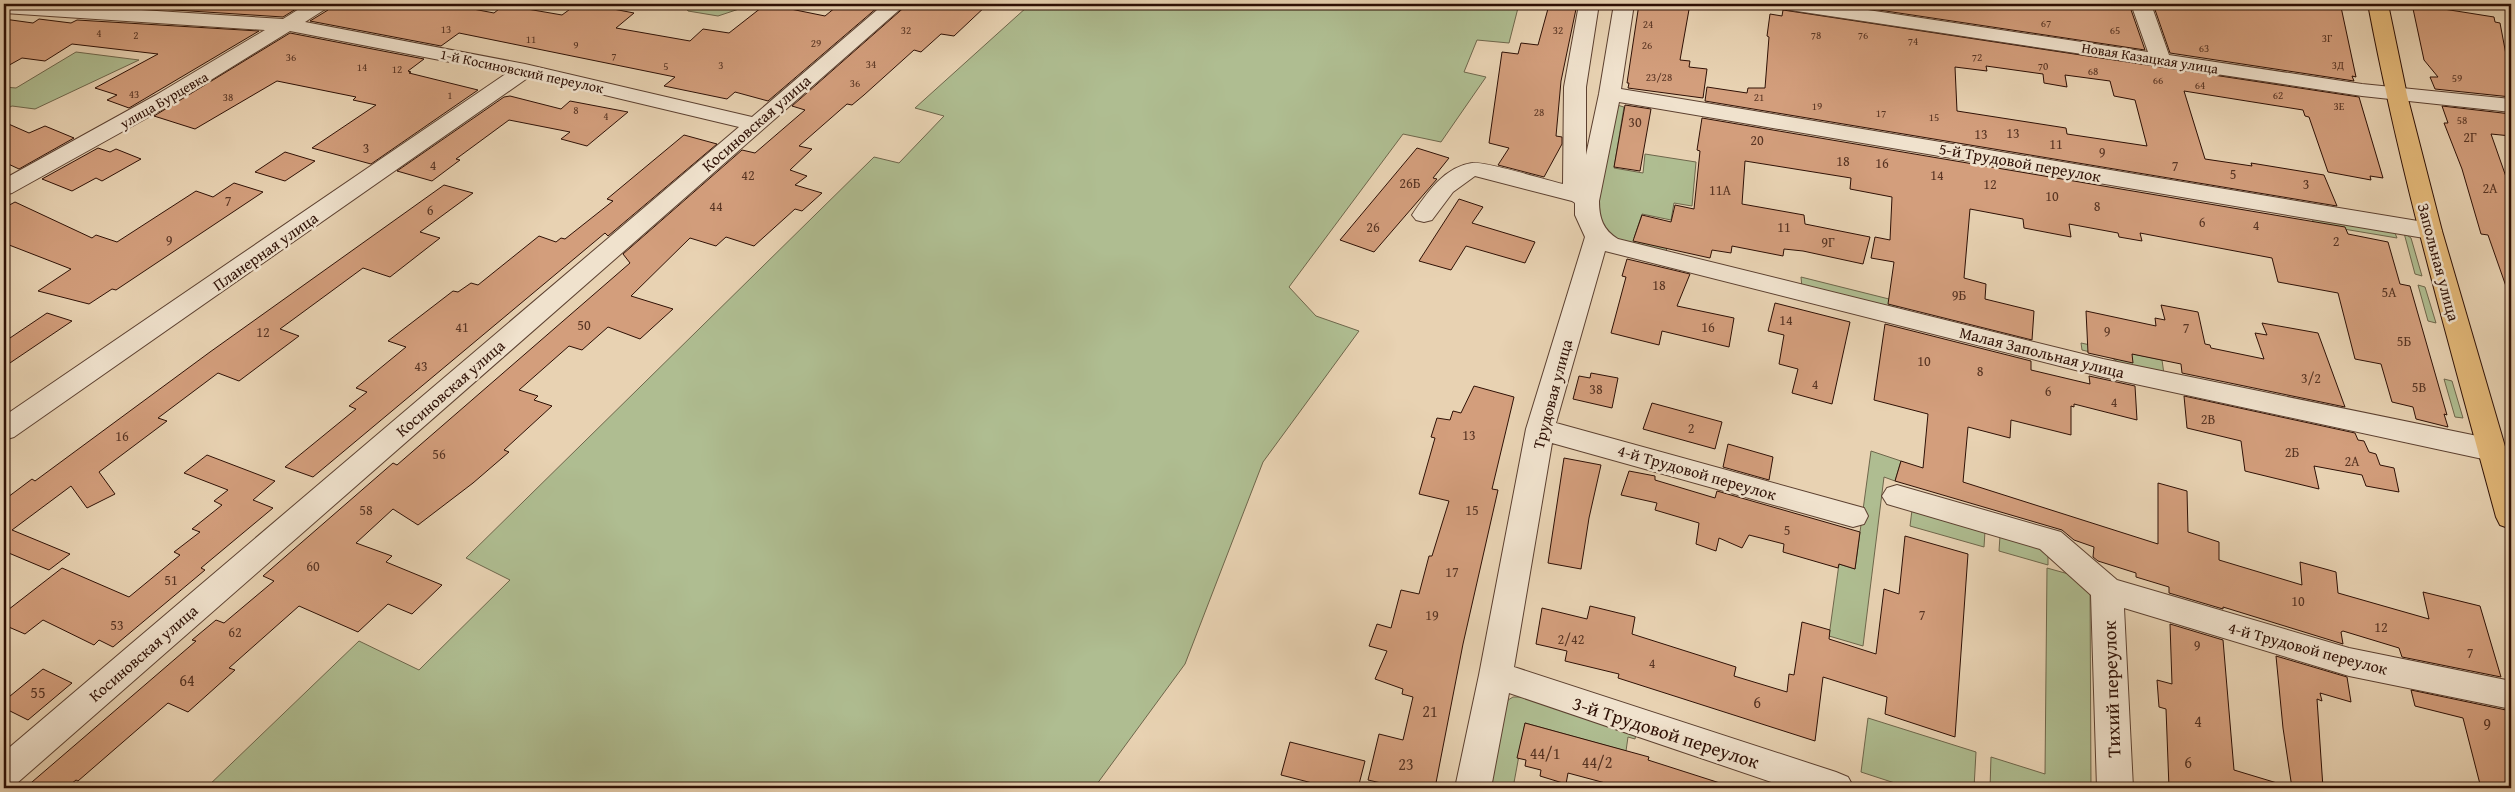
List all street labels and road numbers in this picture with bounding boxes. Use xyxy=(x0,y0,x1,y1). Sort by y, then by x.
street label: Новая Казацкая улица xyxy=(2080,37,2220,79)
street label: 1-й Косиновский переулок xyxy=(439,45,605,97)
street label: улица Бурцевка xyxy=(115,66,212,134)
street label: Косиновская улица xyxy=(696,69,816,177)
street label: 5-й Трудовой переулок xyxy=(1937,136,2103,188)
street label: Запольная улица xyxy=(2412,200,2466,324)
street label: Планерная улица xyxy=(207,205,323,296)
street label: Малая Запольная улица xyxy=(1957,320,2127,384)
street label: Косиновская улица xyxy=(390,334,510,442)
street label: Трудовая улица xyxy=(1526,336,1578,452)
street label: 4-й Трудовой переулок xyxy=(1615,438,1780,506)
street label: Косиновская улица xyxy=(83,599,203,707)
street label: 4-й Трудовой переулок xyxy=(2226,615,2391,681)
street label: Тихий переулок xyxy=(2095,620,2127,758)
street label: 3-й Трудовой переулок xyxy=(1569,689,1763,775)

